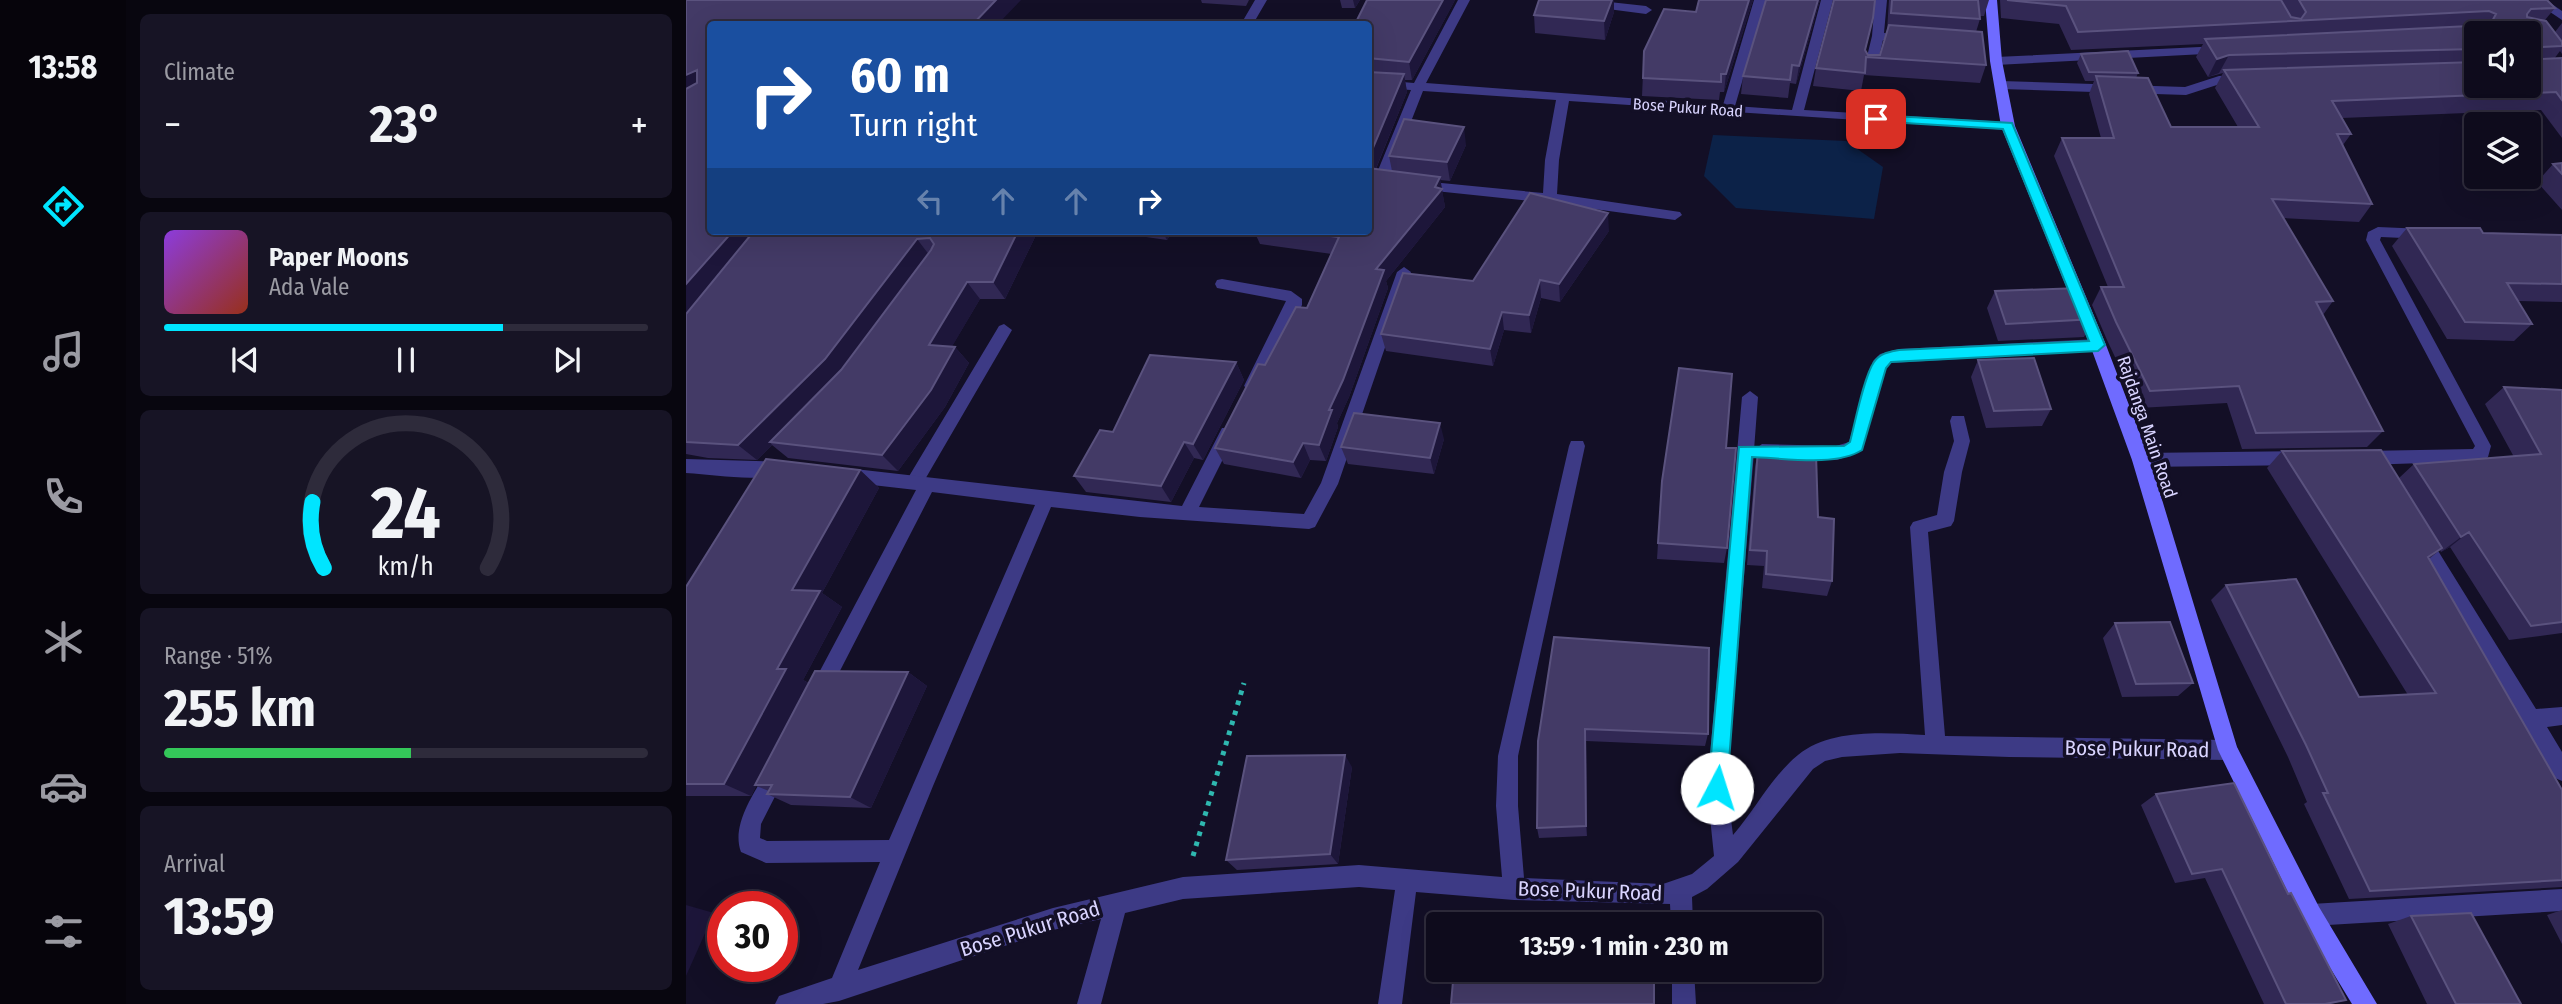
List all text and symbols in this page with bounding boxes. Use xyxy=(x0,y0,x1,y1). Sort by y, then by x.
map controls xyxy=(2464,21,2541,189)
button: sound xyxy=(2464,21,2541,98)
text: 60 m xyxy=(850,46,950,105)
text: 13:58 xyxy=(29,48,97,86)
icon: right xyxy=(735,49,826,140)
text: Climate xyxy=(164,58,235,86)
pin xyxy=(1846,89,1906,149)
text: 23° xyxy=(369,93,442,156)
street label: Bose Pukur Road xyxy=(1632,94,1744,121)
icon: arrive xyxy=(1857,100,1895,138)
text: − xyxy=(164,102,181,148)
text: + xyxy=(631,102,648,148)
text: Turn right xyxy=(850,106,977,144)
button: layers xyxy=(2464,112,2541,189)
icon: directions xyxy=(39,182,88,231)
icon: left xyxy=(911,182,949,220)
icon: ahead xyxy=(984,182,1022,220)
icon: ahead xyxy=(1057,182,1095,220)
icon: right xyxy=(1130,182,1168,220)
text: Paper Moons xyxy=(269,242,409,273)
text: Ada Vale xyxy=(269,273,349,301)
icon: music xyxy=(39,327,88,376)
icon: previous xyxy=(226,341,264,379)
icon: pause xyxy=(387,341,425,379)
icon: next xyxy=(548,341,586,379)
street label: Rajdanga Main Road xyxy=(2112,353,2182,501)
text: 24 xyxy=(370,470,441,557)
icon: phone xyxy=(39,472,88,521)
text: km/h xyxy=(378,552,434,582)
icon: climate xyxy=(39,617,88,666)
text: Range · 51% xyxy=(164,642,273,670)
text: 255 km xyxy=(164,677,316,740)
street label: Bose Pukur Road xyxy=(2064,735,2210,763)
position arrow xyxy=(1680,751,1754,825)
icon: car xyxy=(39,762,88,811)
text: Arrival xyxy=(164,850,225,878)
street label: Bose Pukur Road xyxy=(1517,875,1663,907)
text: 13:59 xyxy=(164,885,275,948)
speed limit sign: 30 xyxy=(707,891,798,982)
street label: Bose Pukur Road xyxy=(957,895,1103,963)
icon: filters xyxy=(39,907,88,956)
text: 13:59 · 1 min · 230 m xyxy=(1519,931,1729,962)

